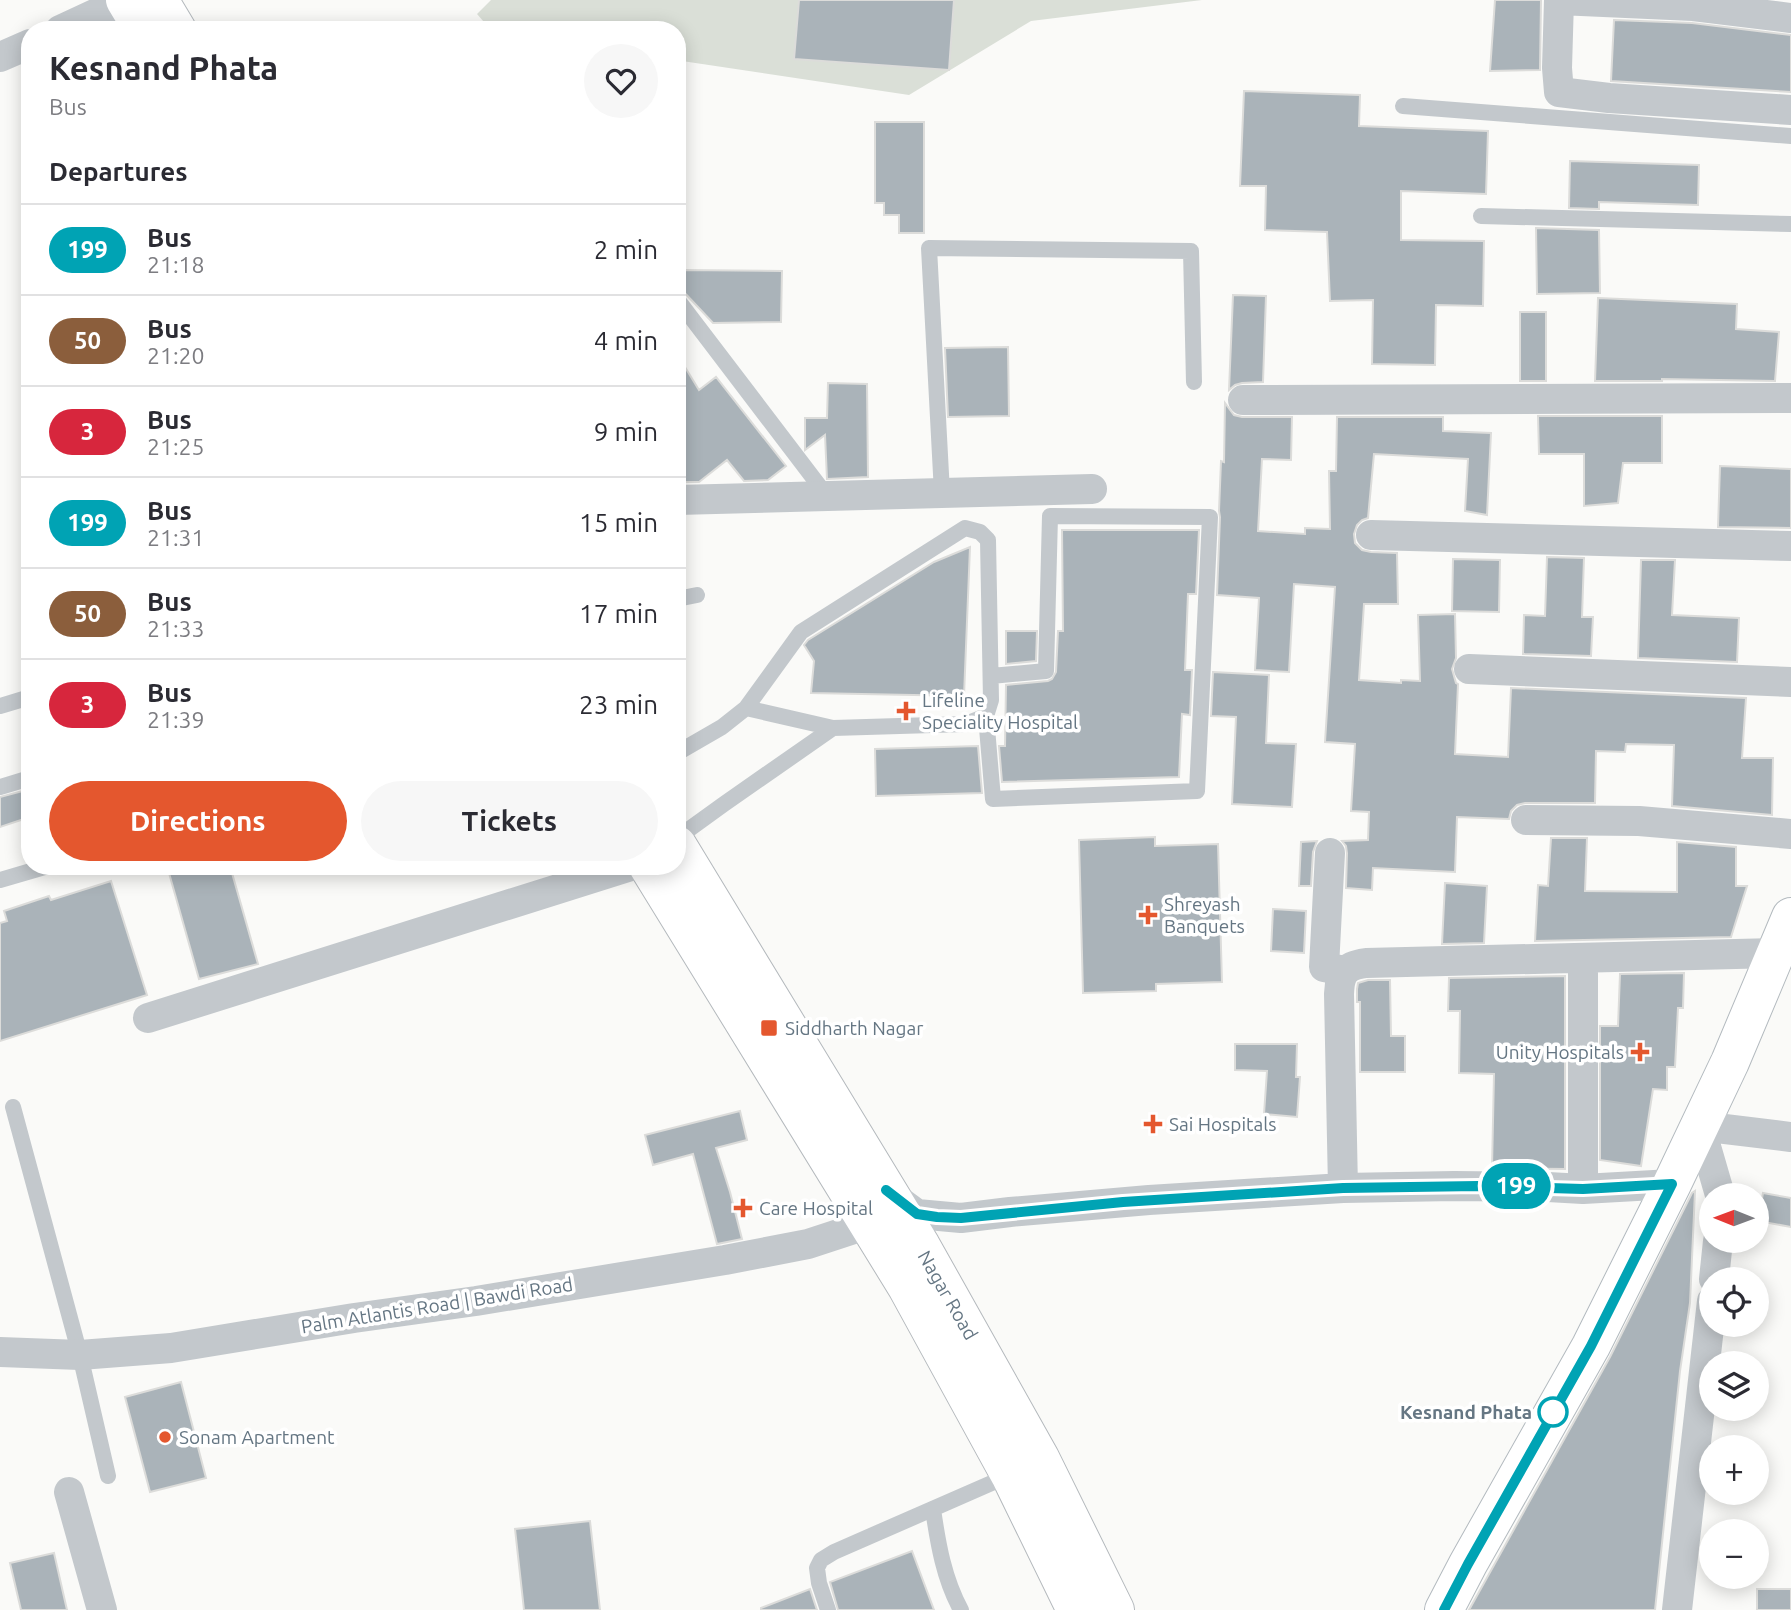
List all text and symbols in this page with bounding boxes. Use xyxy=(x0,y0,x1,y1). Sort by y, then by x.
button: heart xyxy=(584,44,658,118)
text: Kesnand Phata xyxy=(49,49,278,86)
text: Bus xyxy=(49,94,87,119)
text: Departures xyxy=(49,157,187,186)
text: Bus xyxy=(147,223,192,252)
text: 2 min xyxy=(594,235,658,264)
text: 199 xyxy=(67,236,108,263)
text: 21:18 xyxy=(147,252,205,277)
text: Bus xyxy=(147,314,192,343)
text: 4 min xyxy=(594,326,658,355)
text: 50 xyxy=(74,327,101,354)
text: 21:20 xyxy=(147,343,205,368)
text: Bus xyxy=(147,405,192,434)
text: 9 min xyxy=(594,417,658,446)
text: 3 xyxy=(81,418,94,445)
text: 21:25 xyxy=(147,434,205,459)
text: Bus xyxy=(147,496,192,525)
text: 15 min xyxy=(579,508,658,537)
text: 199 xyxy=(67,509,108,536)
text: 21:31 xyxy=(147,525,205,550)
text: Bus xyxy=(147,587,192,616)
text: 17 min xyxy=(579,599,658,628)
text: 50 xyxy=(74,600,101,627)
text: 21:33 xyxy=(147,616,205,641)
text: Bus xyxy=(147,678,192,707)
place label: Lifeline Speciality Hospital xyxy=(922,689,1078,733)
text: 23 min xyxy=(579,690,658,719)
text: 3 xyxy=(81,691,94,718)
marker: Lifeline Speciality Hospital xyxy=(896,701,916,721)
text: 21:39 xyxy=(147,707,205,732)
button: Directions xyxy=(49,781,347,861)
button: Tickets xyxy=(361,781,658,861)
place label: Shreyash Banquets xyxy=(1164,893,1245,937)
marker: Shreyash Banquets xyxy=(1138,905,1158,925)
place label: Siddharth Nagar xyxy=(785,1017,924,1039)
marker: Siddharth Nagar xyxy=(759,1018,779,1038)
place label: Unity Hospitals xyxy=(1496,1041,1624,1063)
marker: Unity Hospitals xyxy=(1630,1042,1650,1062)
place label: Sai Hospitals xyxy=(1169,1113,1276,1135)
marker: Sai Hospitals xyxy=(1143,1114,1163,1134)
line badge: 199 xyxy=(1476,1163,1556,1209)
text: 199 xyxy=(1496,1172,1536,1199)
north arrow xyxy=(1699,1183,1769,1253)
map controls xyxy=(1699,1183,1769,1589)
place label: Care Hospital xyxy=(759,1197,873,1219)
marker: Care Hospital xyxy=(733,1198,753,1218)
street label: Nagar Road xyxy=(914,1246,982,1344)
button: locate xyxy=(1699,1267,1769,1337)
street label: Palm Atlantis Road | Bawdi Road xyxy=(300,1273,574,1337)
button: layers xyxy=(1699,1351,1769,1421)
marker: Kesnand Phata xyxy=(1538,1397,1568,1427)
place label: Kesnand Phata xyxy=(1400,1401,1532,1423)
place label: Sonam Apartment xyxy=(179,1426,335,1448)
marker: Sonam Apartment xyxy=(157,1429,173,1445)
button: + xyxy=(1699,1435,1769,1505)
button: − xyxy=(1699,1519,1769,1589)

